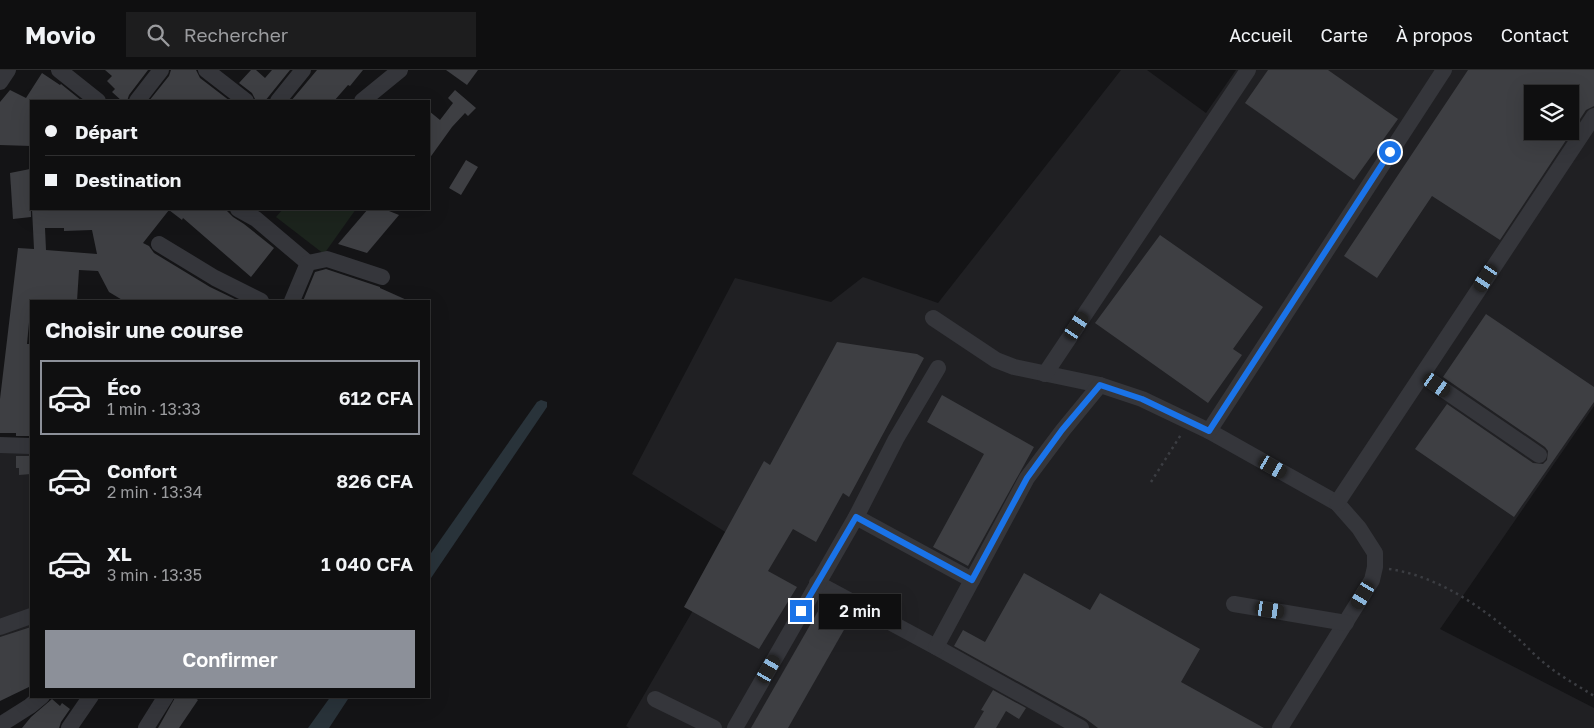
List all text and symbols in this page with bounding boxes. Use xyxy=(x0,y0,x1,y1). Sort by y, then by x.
search box xyxy=(126,12,476,57)
text: Movio xyxy=(25,20,96,49)
icon: search xyxy=(144,21,172,49)
text: Rechercher xyxy=(184,23,288,46)
text: Accueil xyxy=(1229,24,1293,46)
text: Carte xyxy=(1321,24,1368,46)
text: À propos xyxy=(1396,24,1473,46)
text: Contact xyxy=(1501,24,1569,46)
map controls xyxy=(1524,85,1579,140)
button: layers xyxy=(1524,85,1579,140)
text: Départ xyxy=(75,120,138,143)
route start xyxy=(1379,141,1401,163)
text: Destination xyxy=(75,168,181,191)
car xyxy=(1471,261,1500,295)
car xyxy=(1062,309,1091,343)
text: Choisir une course xyxy=(45,316,243,343)
car xyxy=(1420,370,1453,400)
icon: car xyxy=(47,375,92,420)
text: Éco xyxy=(107,376,141,399)
text: 612 CFA xyxy=(339,386,413,409)
text: 1 min · 13:33 xyxy=(107,399,201,419)
car xyxy=(1256,453,1289,481)
icon: car xyxy=(47,458,92,503)
text: Confort xyxy=(107,459,177,482)
text: 826 CFA xyxy=(336,469,413,492)
text: 2 min · 13:34 xyxy=(107,482,202,502)
icon: car xyxy=(47,541,92,586)
text: XL xyxy=(107,542,132,565)
text: 1 040 CFA xyxy=(321,552,413,575)
text: 3 min · 13:35 xyxy=(107,565,202,585)
car xyxy=(1348,578,1377,612)
callout: 2 min xyxy=(818,594,901,628)
route end xyxy=(790,600,812,622)
car xyxy=(1254,600,1285,620)
text: 2 min xyxy=(839,601,881,621)
button: Confirmer xyxy=(45,630,415,688)
car xyxy=(755,652,782,686)

